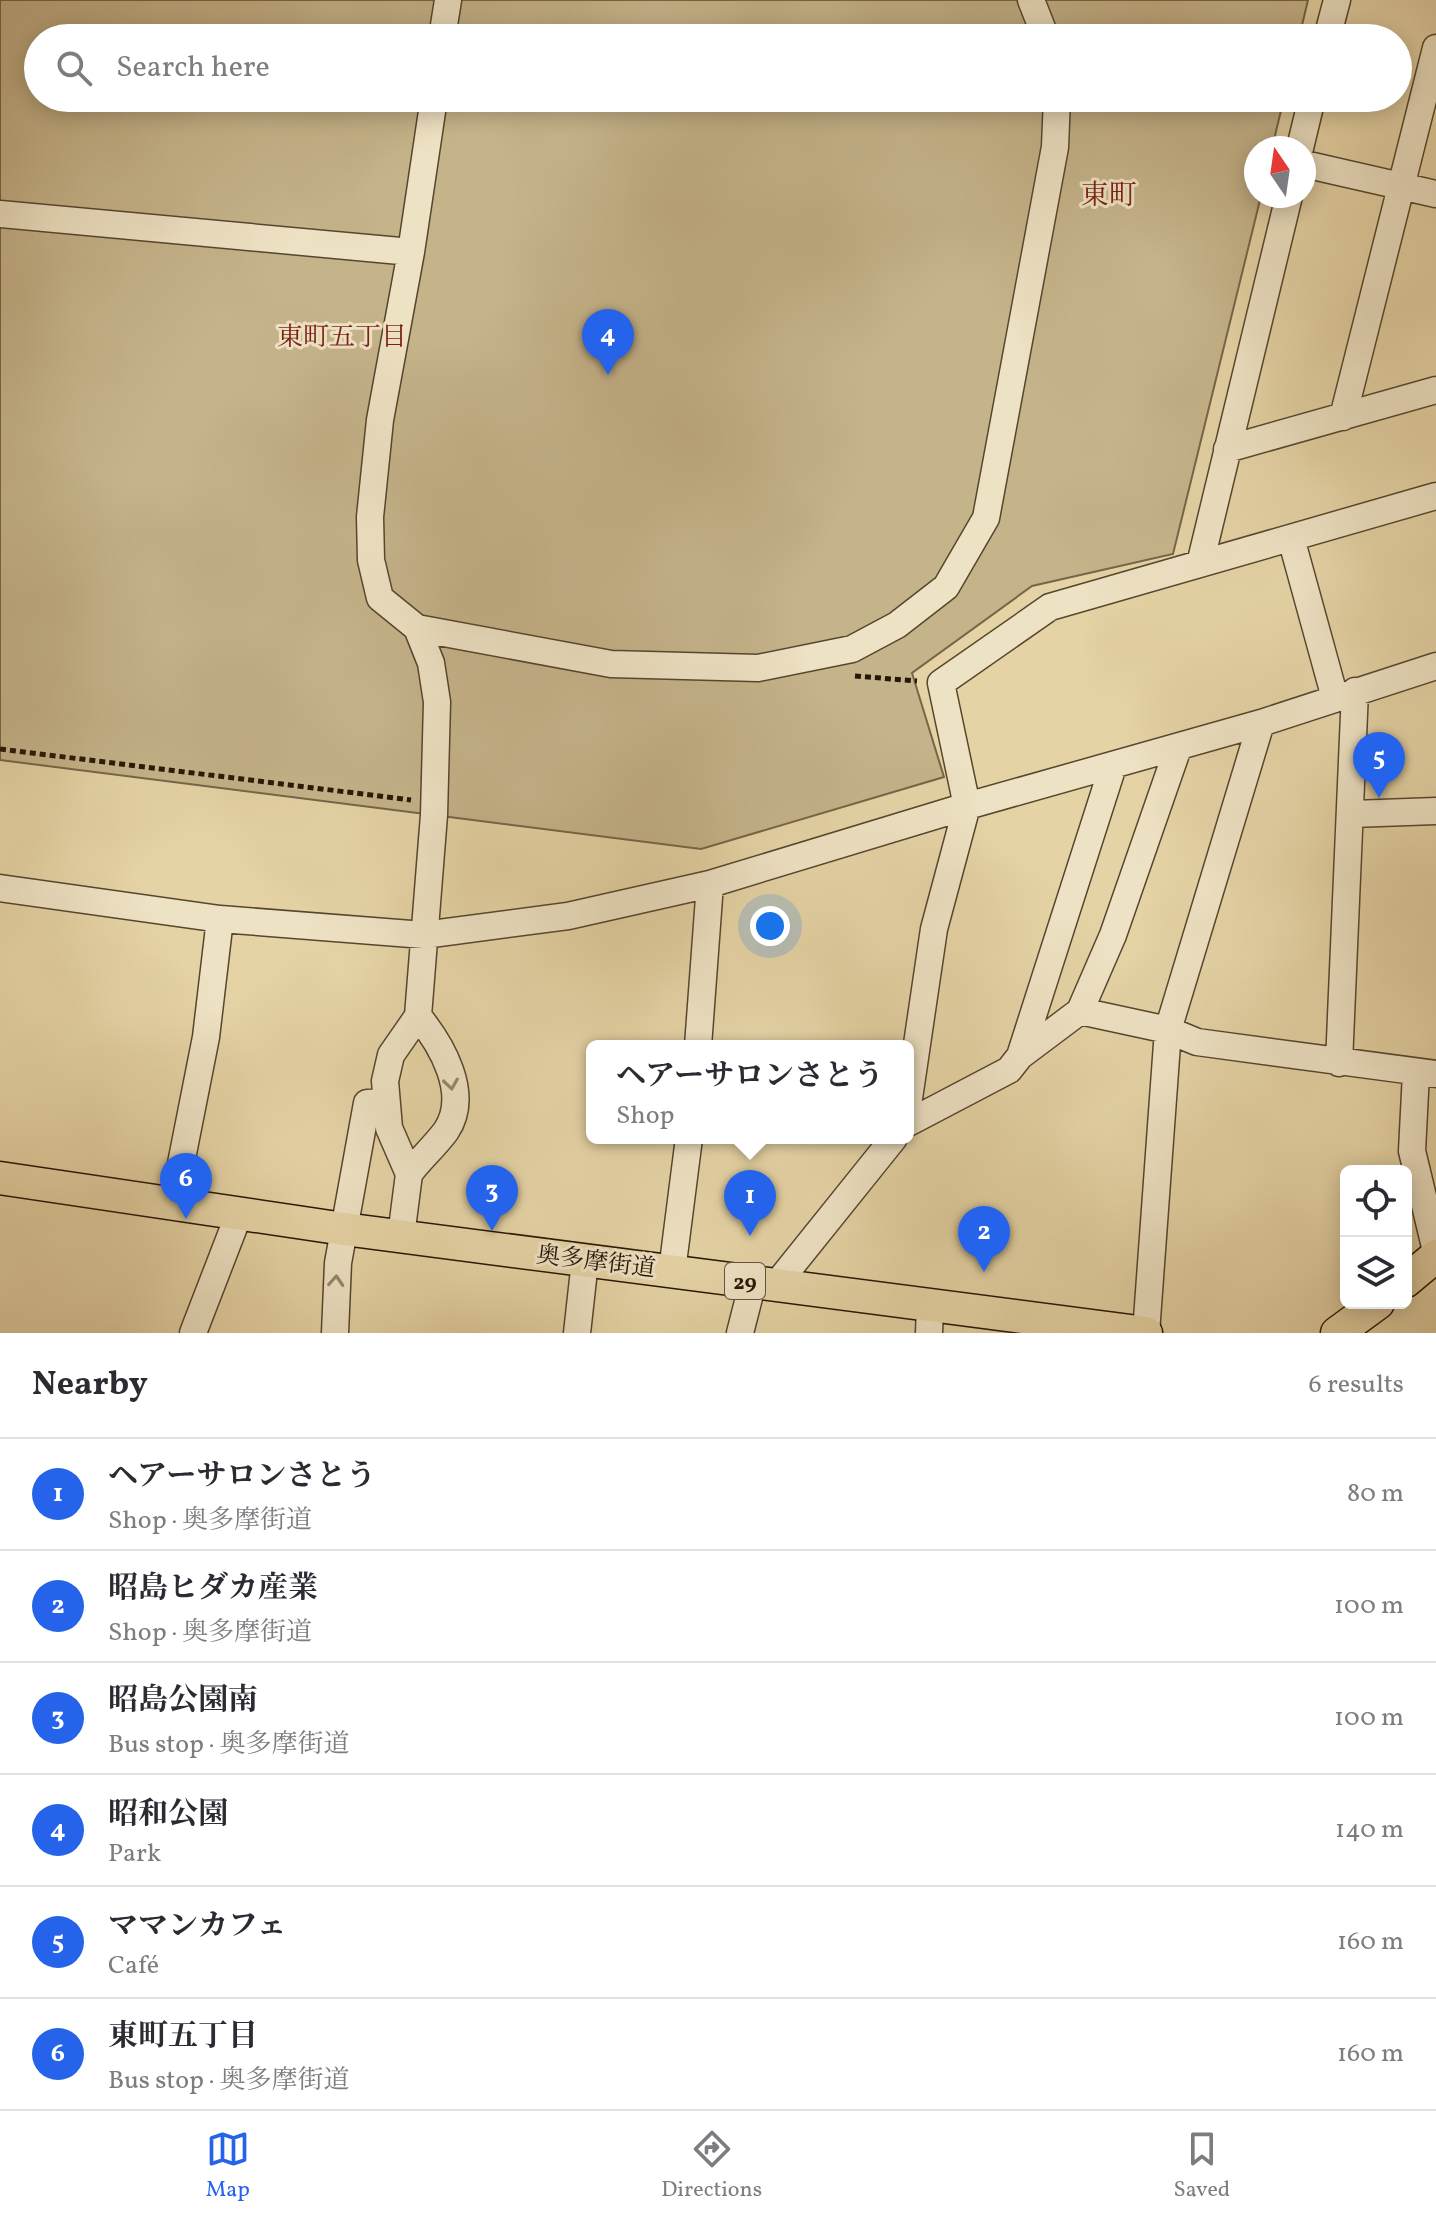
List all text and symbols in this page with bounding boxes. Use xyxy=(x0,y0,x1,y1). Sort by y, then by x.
search box xyxy=(24,24,1412,112)
icon: search xyxy=(52,46,96,90)
text: Search here xyxy=(116,47,270,89)
north arrow xyxy=(1244,136,1316,208)
district label: 東町 xyxy=(1081,177,1137,216)
pin: 4 xyxy=(582,309,634,375)
district label: 東町五丁目 xyxy=(277,320,407,356)
pin: 5 xyxy=(1353,732,1405,798)
your location xyxy=(750,906,790,946)
popup xyxy=(586,1040,914,1144)
text: ヘアーサロンさとう xyxy=(616,1056,884,1098)
one-way arrow xyxy=(442,1077,459,1091)
text: Shop xyxy=(616,1098,674,1134)
pin: 6 xyxy=(160,1153,212,1219)
pin: 3 xyxy=(466,1165,518,1231)
map controls xyxy=(1340,1165,1412,1309)
button: locate xyxy=(1340,1165,1412,1237)
pin: 1 xyxy=(724,1170,776,1236)
pin: 2 xyxy=(958,1206,1010,1272)
button: layers xyxy=(1340,1237,1412,1309)
street label: 奥多摩街道 xyxy=(534,1239,657,1287)
road number: 29 xyxy=(725,1263,765,1299)
one-way arrow xyxy=(327,1274,344,1287)
text: Nearby xyxy=(32,1362,148,1409)
text: 6 results xyxy=(1309,1367,1404,1403)
text: ヘアーサロンさとう xyxy=(108,1456,376,1498)
text: 1 xyxy=(53,1476,63,1512)
text: 80 m xyxy=(1347,1476,1404,1512)
text: Shop · 奥多摩街道 xyxy=(108,1503,312,1539)
text: 昭島ヒダカ産業 xyxy=(108,1568,318,1610)
text: 2 xyxy=(51,1588,65,1624)
text: 100 m xyxy=(1334,1588,1404,1624)
text: Shop · 奥多摩街道 xyxy=(108,1615,312,1651)
text: 昭島公園南 xyxy=(108,1680,258,1722)
text: 3 xyxy=(51,1700,65,1736)
text: 100 m xyxy=(1334,1700,1404,1736)
text: Bus stop · 奥多摩街道 xyxy=(108,1727,349,1763)
text: 昭和公園 xyxy=(108,1794,228,1836)
text: 4 xyxy=(50,1812,66,1848)
text: 140 m xyxy=(1335,1812,1404,1848)
text: Park xyxy=(108,1836,161,1872)
text: ママンカフェ xyxy=(108,1906,287,1948)
text: 5 xyxy=(52,1924,64,1960)
text: 160 m xyxy=(1337,1924,1404,1960)
text: Café xyxy=(108,1948,159,1984)
text: 東町五丁目 xyxy=(108,2016,258,2058)
text: 6 xyxy=(51,2036,65,2072)
text: 160 m xyxy=(1337,2036,1404,2072)
text: Bus stop · 奥多摩街道 xyxy=(108,2063,349,2099)
tab: Map xyxy=(206,2127,250,2206)
tab: Directions xyxy=(661,2127,762,2206)
tab: Saved xyxy=(1174,2127,1230,2206)

